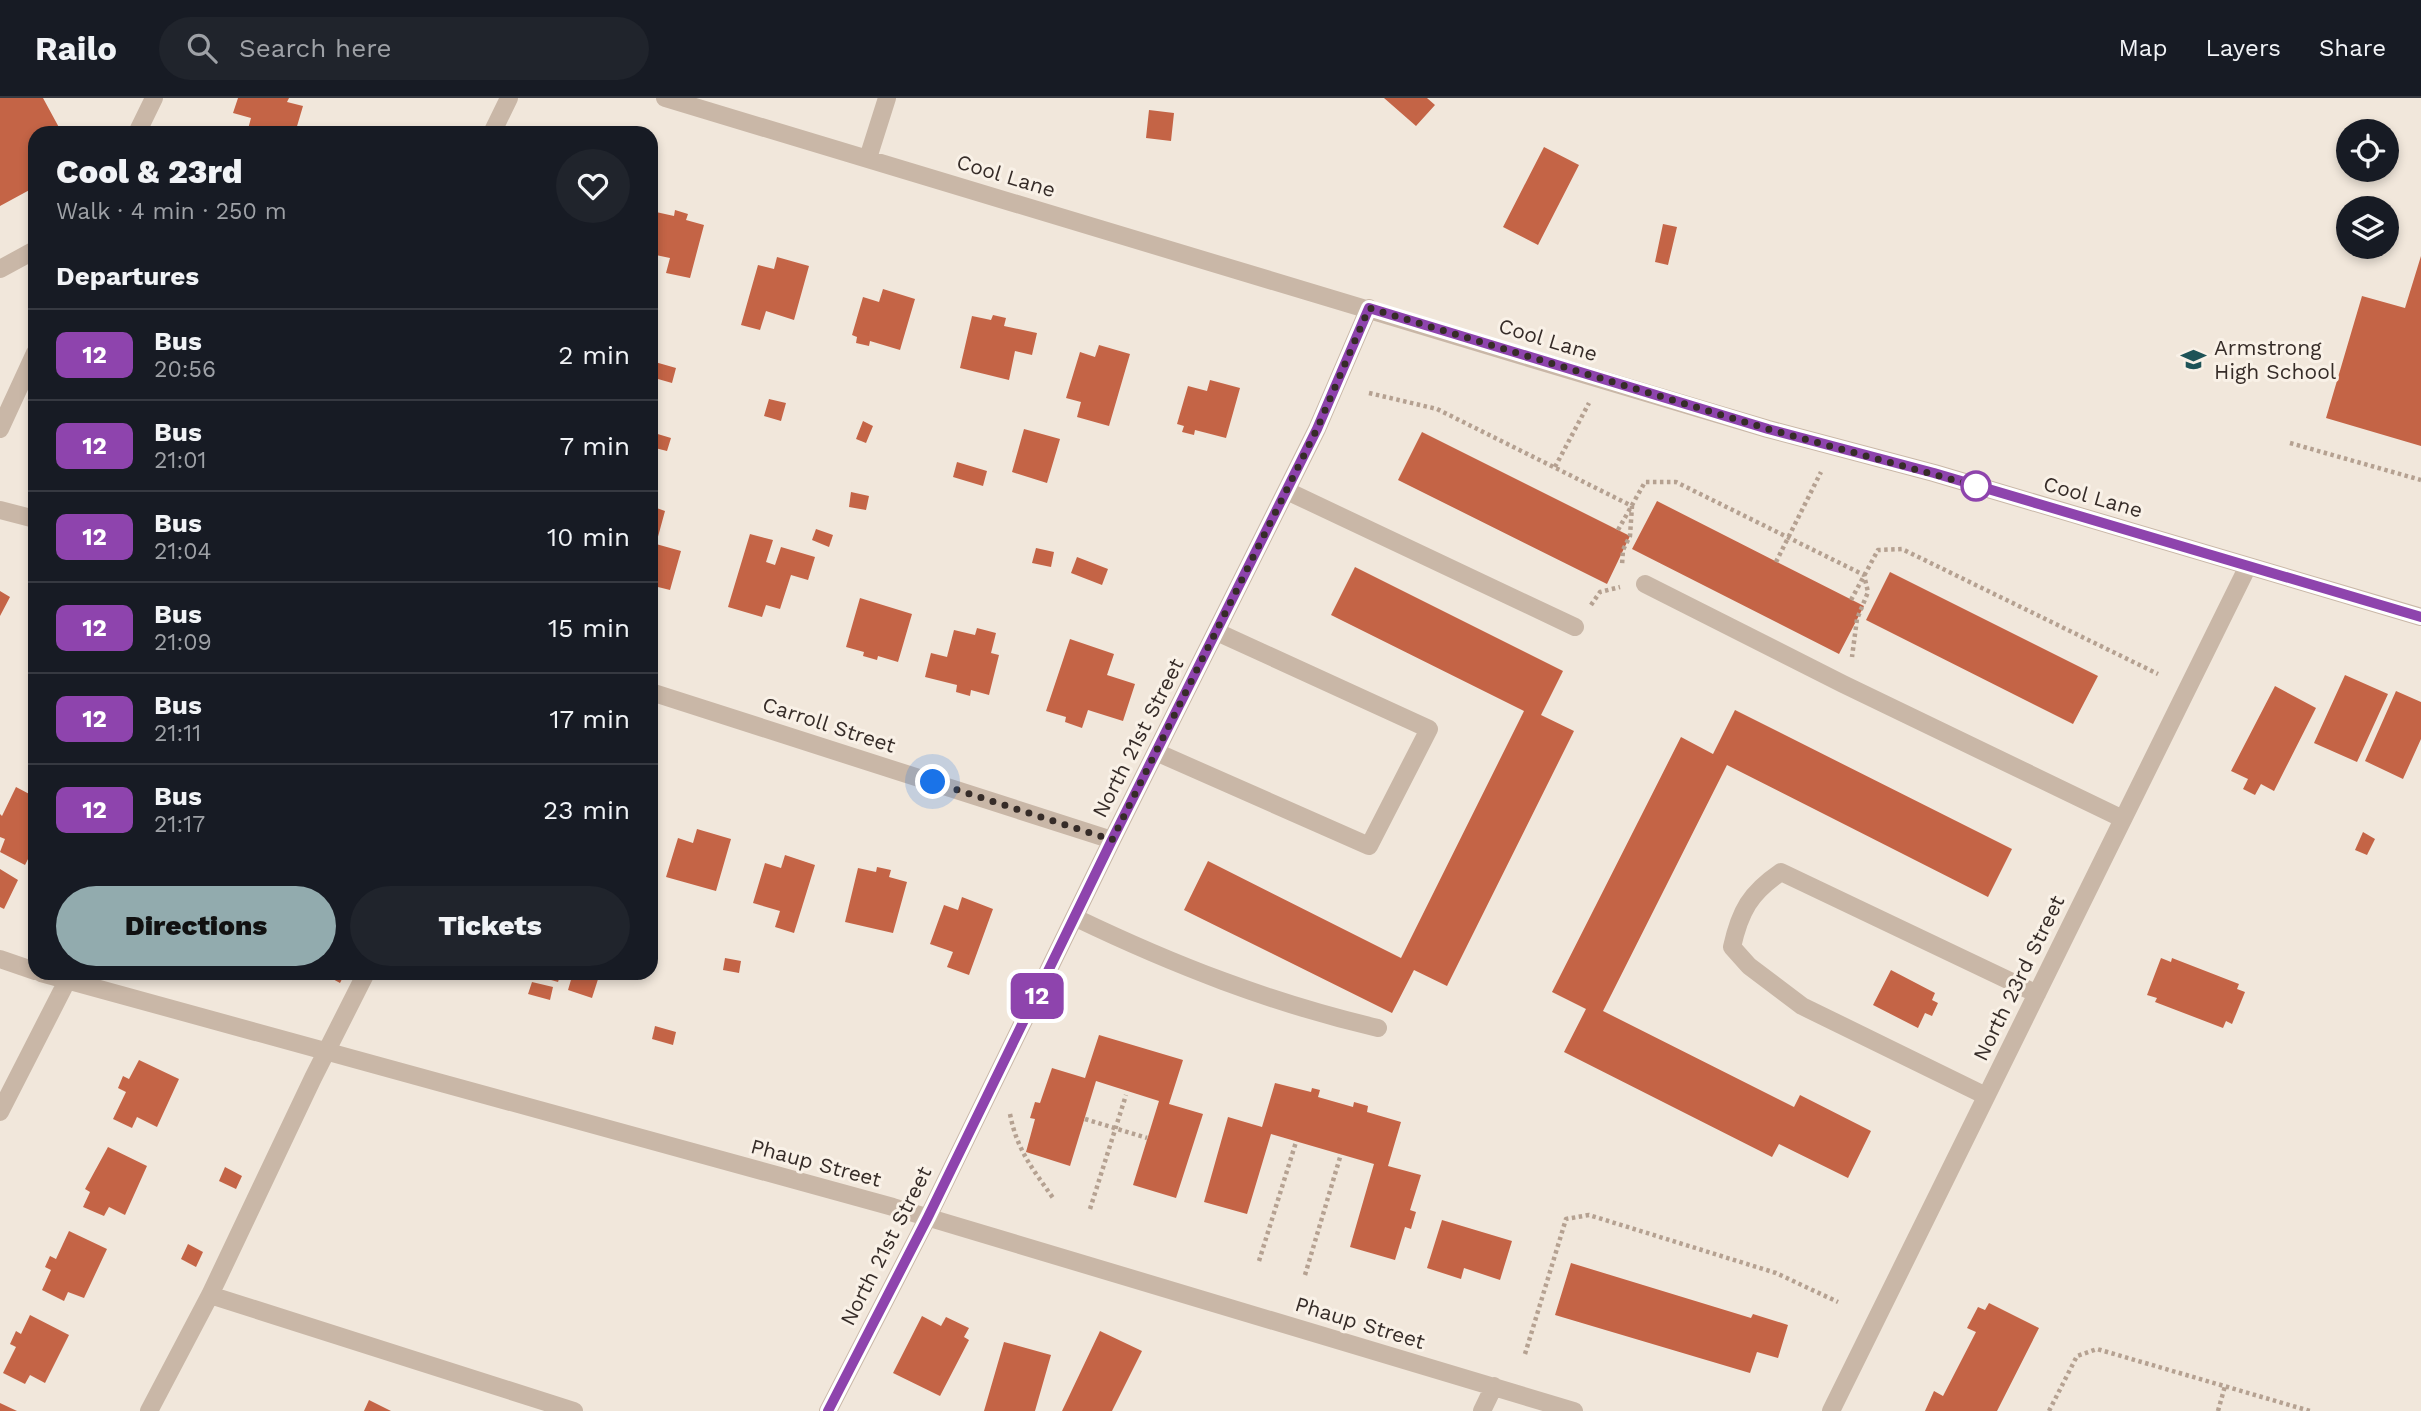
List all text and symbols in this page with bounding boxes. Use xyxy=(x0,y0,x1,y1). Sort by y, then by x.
search box xyxy=(159,17,649,80)
text: Railo xyxy=(35,29,117,68)
icon: search xyxy=(183,29,221,67)
text: Search here xyxy=(239,33,391,63)
text: Map xyxy=(2119,34,2167,62)
text: Layers xyxy=(2205,34,2281,62)
text: Share xyxy=(2319,34,2386,62)
map controls xyxy=(2336,119,2399,259)
button: locate xyxy=(2336,119,2399,182)
button: heart xyxy=(556,149,630,223)
street label: Cool Lane xyxy=(954,149,1059,202)
text: Cool & 23rd xyxy=(56,152,242,191)
button: layers xyxy=(2336,196,2399,259)
text: Walk · 4 min · 250 m xyxy=(56,198,287,225)
text: Departures xyxy=(56,261,199,291)
street label: Cool Lane xyxy=(1496,313,1601,366)
text: Bus xyxy=(154,326,202,356)
place label: Armstrong High School xyxy=(2214,335,2337,384)
text: 2 min xyxy=(558,340,630,370)
text: 12 xyxy=(82,341,107,369)
school or university icon: Armstrong High School xyxy=(2180,346,2208,374)
text: 20:56 xyxy=(154,356,216,383)
text: Bus xyxy=(154,417,202,447)
text: 7 min xyxy=(560,431,630,461)
text: 12 xyxy=(82,432,107,460)
text: 21:01 xyxy=(154,447,206,474)
street label: Cool Lane xyxy=(2041,470,2146,523)
unlabelled marker xyxy=(1961,471,1991,501)
text: Bus xyxy=(154,508,202,538)
text: 10 min xyxy=(547,522,630,552)
text: 12 xyxy=(82,523,107,551)
text: 21:04 xyxy=(154,538,212,565)
text: Bus xyxy=(154,599,202,629)
text: 15 min xyxy=(548,613,630,643)
text: 12 xyxy=(82,614,107,642)
text: 21:09 xyxy=(154,629,212,656)
street label: North 21st Street xyxy=(1087,654,1189,822)
text: Bus xyxy=(154,690,202,720)
street label: Carroll Street xyxy=(760,691,899,758)
text: 17 min xyxy=(549,704,630,734)
text: 12 xyxy=(82,705,107,733)
text: 21:11 xyxy=(154,720,201,747)
your location xyxy=(915,764,950,799)
text: Bus xyxy=(154,781,202,811)
text: 23 min xyxy=(543,795,630,825)
text: 12 xyxy=(82,796,107,824)
text: 21:17 xyxy=(154,811,205,838)
button: Directions xyxy=(56,886,336,966)
button: Tickets xyxy=(350,886,630,966)
street label: North 23rd Street xyxy=(1968,891,2070,1065)
line badge: 12 xyxy=(1006,973,1068,1019)
text: 12 xyxy=(1025,982,1049,1010)
street label: Phaup Street xyxy=(748,1133,884,1192)
street label: North 21st Street xyxy=(835,1162,937,1330)
street label: Phaup Street xyxy=(1292,1291,1428,1354)

